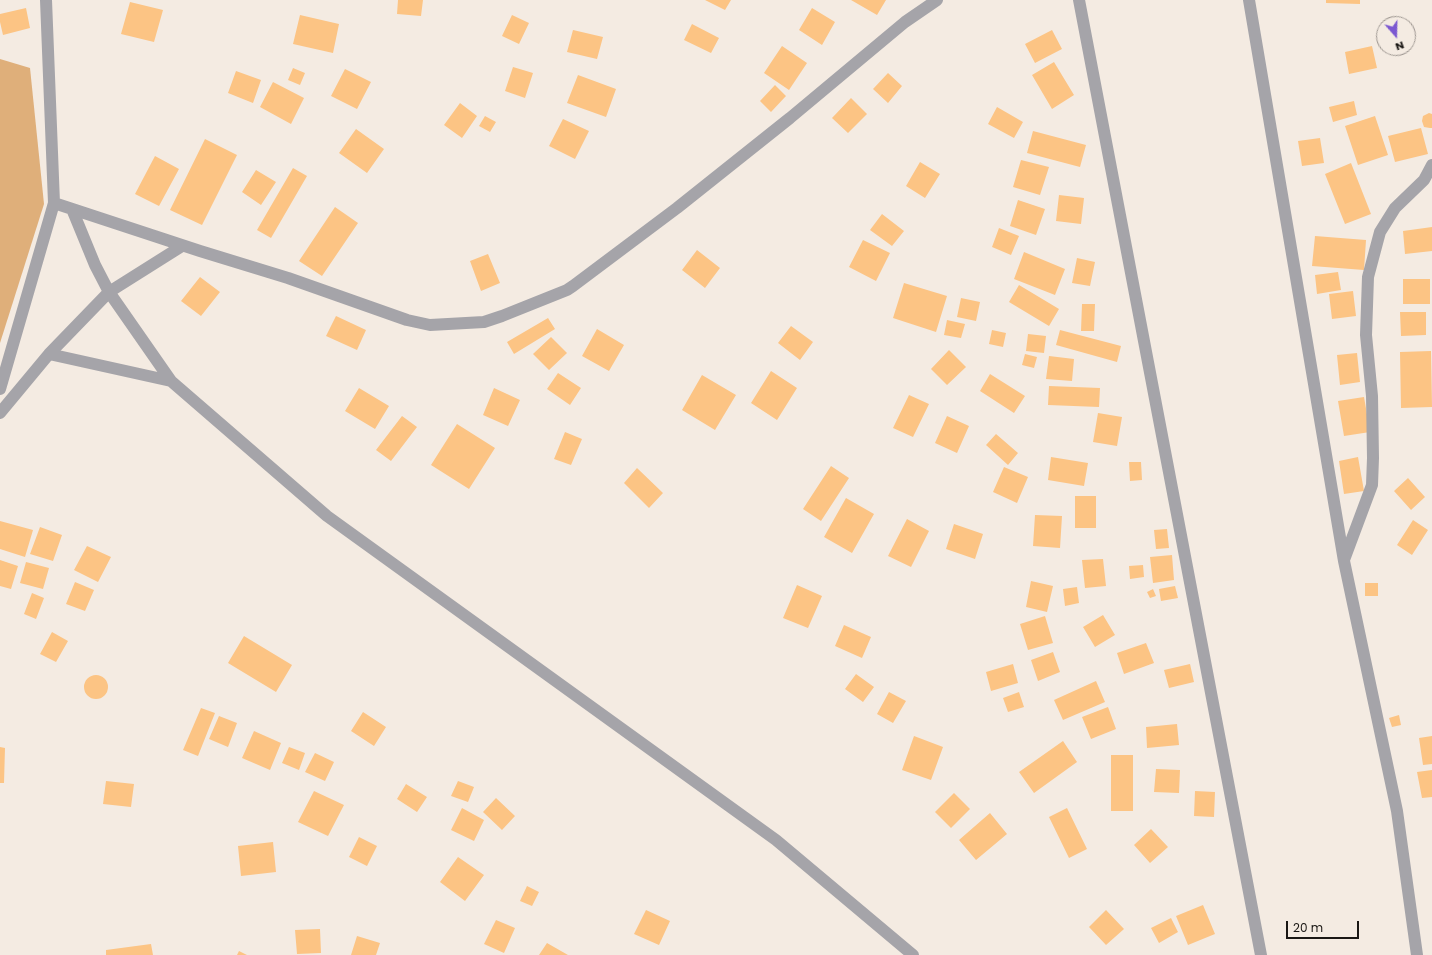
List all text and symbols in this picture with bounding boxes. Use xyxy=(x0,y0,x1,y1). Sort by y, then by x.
north arrow xyxy=(1376,16,1416,56)
text: N xyxy=(1393,37,1406,55)
scale bar xyxy=(1288,913,1361,939)
text: 20 m xyxy=(1293,919,1323,936)

